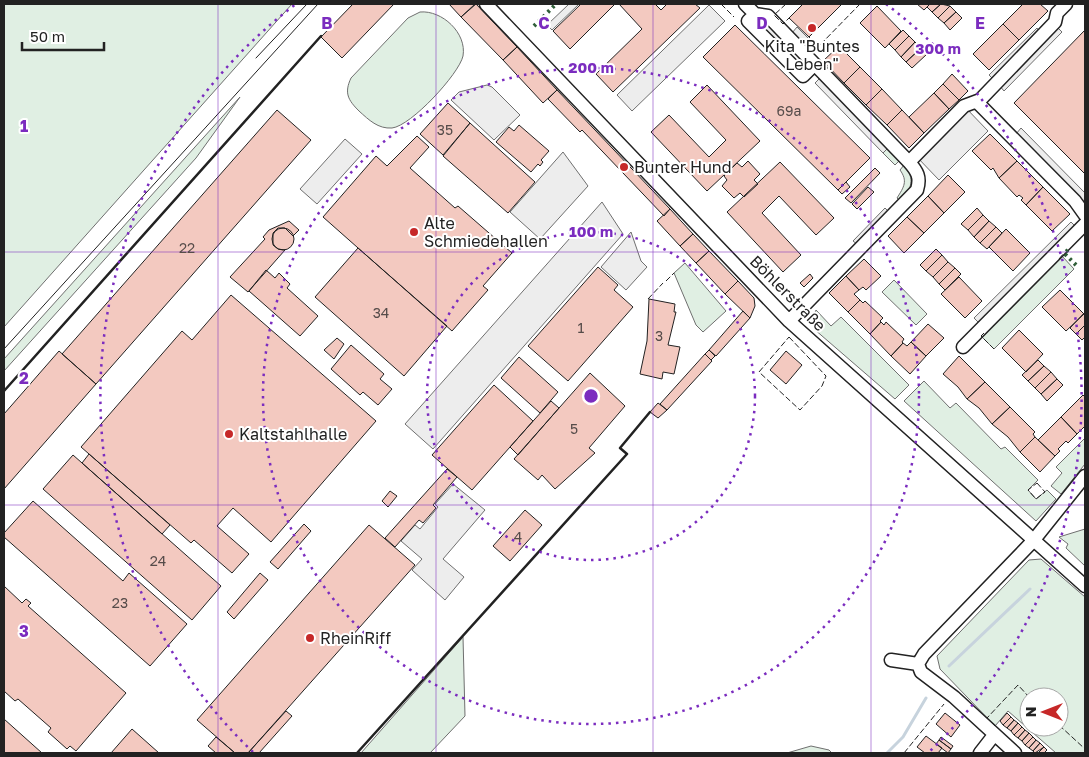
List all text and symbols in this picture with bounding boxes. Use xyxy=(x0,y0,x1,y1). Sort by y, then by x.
text: B xyxy=(321,13,333,33)
text: C xyxy=(538,13,550,33)
text: D xyxy=(756,13,768,33)
text: E xyxy=(975,13,985,33)
scale bar xyxy=(22,20,105,52)
marker: Kita "Buntes Leben" xyxy=(806,22,818,34)
text: 50 m xyxy=(30,27,65,45)
place label: Kita "Buntes Leben" xyxy=(764,36,860,74)
text: 300 m xyxy=(915,39,961,57)
text: 200 m xyxy=(568,58,614,76)
house number: 69a xyxy=(777,102,801,119)
text: 1 xyxy=(20,116,28,136)
house number: 35 xyxy=(437,121,453,138)
place label: Bunter Hund xyxy=(634,157,732,177)
marker: Bunter Hund xyxy=(618,161,630,173)
place label: Alte Schmiedehallen xyxy=(424,213,548,251)
text: 100 m xyxy=(569,222,613,240)
marker: Alte Schmiedehallen xyxy=(408,226,420,238)
house number: 22 xyxy=(179,239,195,256)
street label: Böhlerstraße xyxy=(746,251,830,335)
house number: 34 xyxy=(373,304,389,321)
house number: 1 xyxy=(578,319,585,336)
house number: 3 xyxy=(655,327,663,344)
text: 2 xyxy=(19,368,29,388)
centre of rings xyxy=(582,387,600,405)
house number: 5 xyxy=(570,420,578,437)
place label: Kaltstahlhalle xyxy=(239,424,347,444)
marker: Kaltstahlhalle xyxy=(223,428,235,440)
house number: 4 xyxy=(514,528,522,545)
house number: 24 xyxy=(150,552,166,569)
house number: 23 xyxy=(112,594,128,611)
text: 3 xyxy=(19,621,29,641)
place label: RheinRiff xyxy=(320,628,391,648)
marker: RheinRiff xyxy=(304,632,316,644)
north arrow xyxy=(1019,687,1069,737)
text: N xyxy=(1022,707,1039,717)

